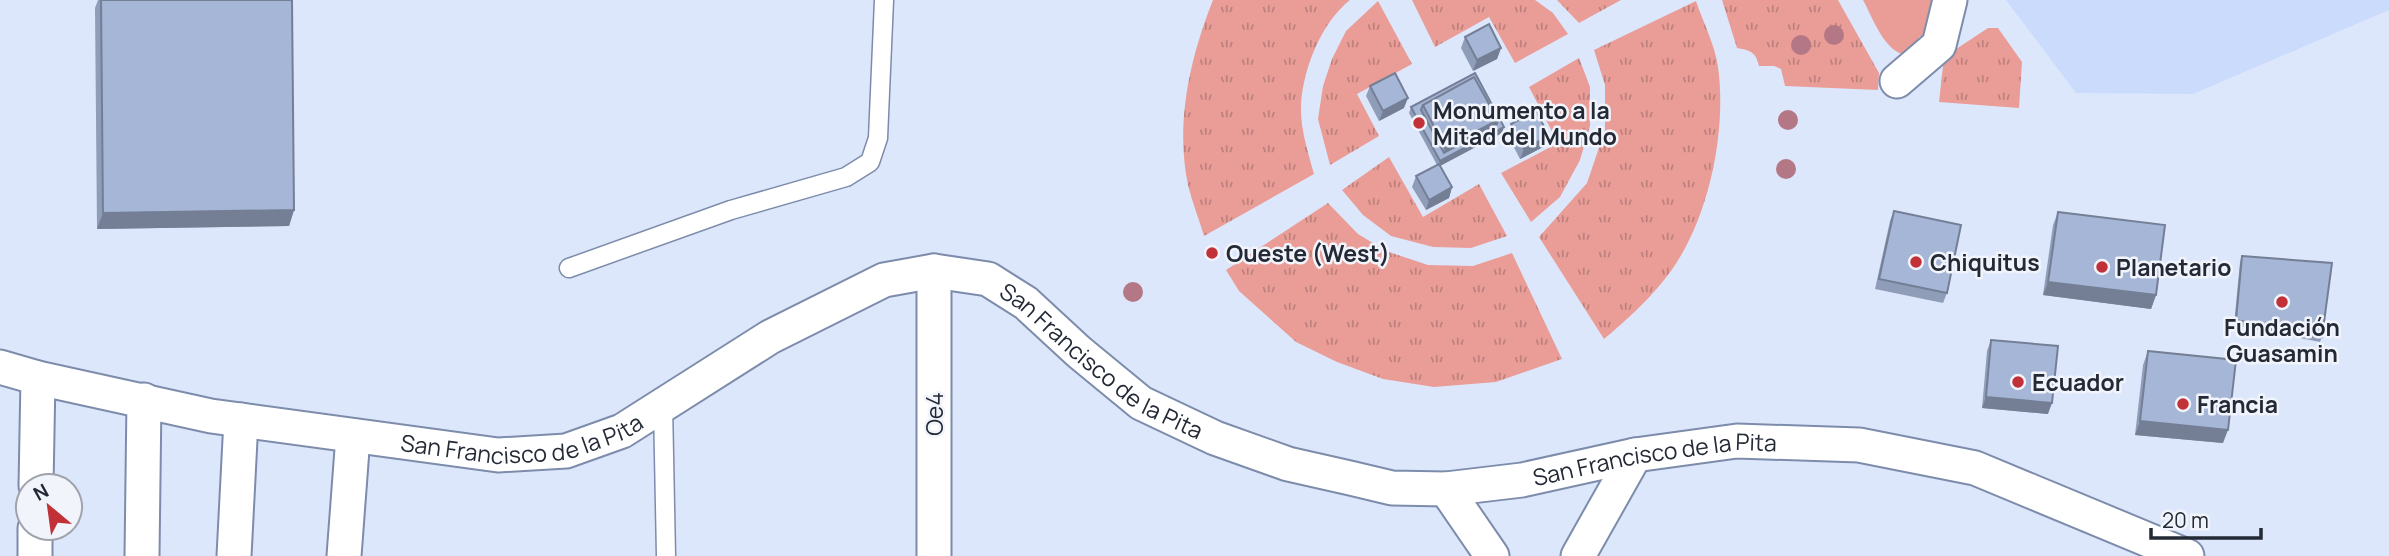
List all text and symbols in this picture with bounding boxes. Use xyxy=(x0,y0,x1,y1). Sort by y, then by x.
place label: Monumento a la Mitad del Mundo xyxy=(1433,94,1617,152)
marker: Monumento a la Mitad del Mundo xyxy=(1411,115,1427,131)
place label: Oueste (West) xyxy=(1226,237,1390,269)
marker: Oueste (West) xyxy=(1204,245,1220,261)
place label: Chiquitus xyxy=(1930,246,2040,278)
place label: Planetario xyxy=(2116,251,2231,283)
marker: Chiquitus xyxy=(1908,254,1924,270)
marker: Planetario xyxy=(2094,259,2110,275)
street label: San Francisco de la Pita xyxy=(994,275,1209,446)
marker: Fundación Guasamin xyxy=(2274,294,2290,310)
place label: Fundación Guasamin xyxy=(2224,311,2340,369)
place label: Ecuador xyxy=(2032,366,2124,398)
marker: Ecuador xyxy=(2010,374,2026,390)
place label: Francia xyxy=(2197,388,2278,420)
street label: Oe4 xyxy=(918,392,950,436)
marker: Francia xyxy=(2175,396,2191,412)
street label: San Francisco de la Pita xyxy=(399,406,649,472)
street label: San Francisco de la Pita xyxy=(1530,425,1777,493)
north arrow xyxy=(14,472,84,542)
text: N xyxy=(28,477,53,507)
scale bar xyxy=(2151,496,2261,540)
text: 20 m xyxy=(2162,506,2209,534)

